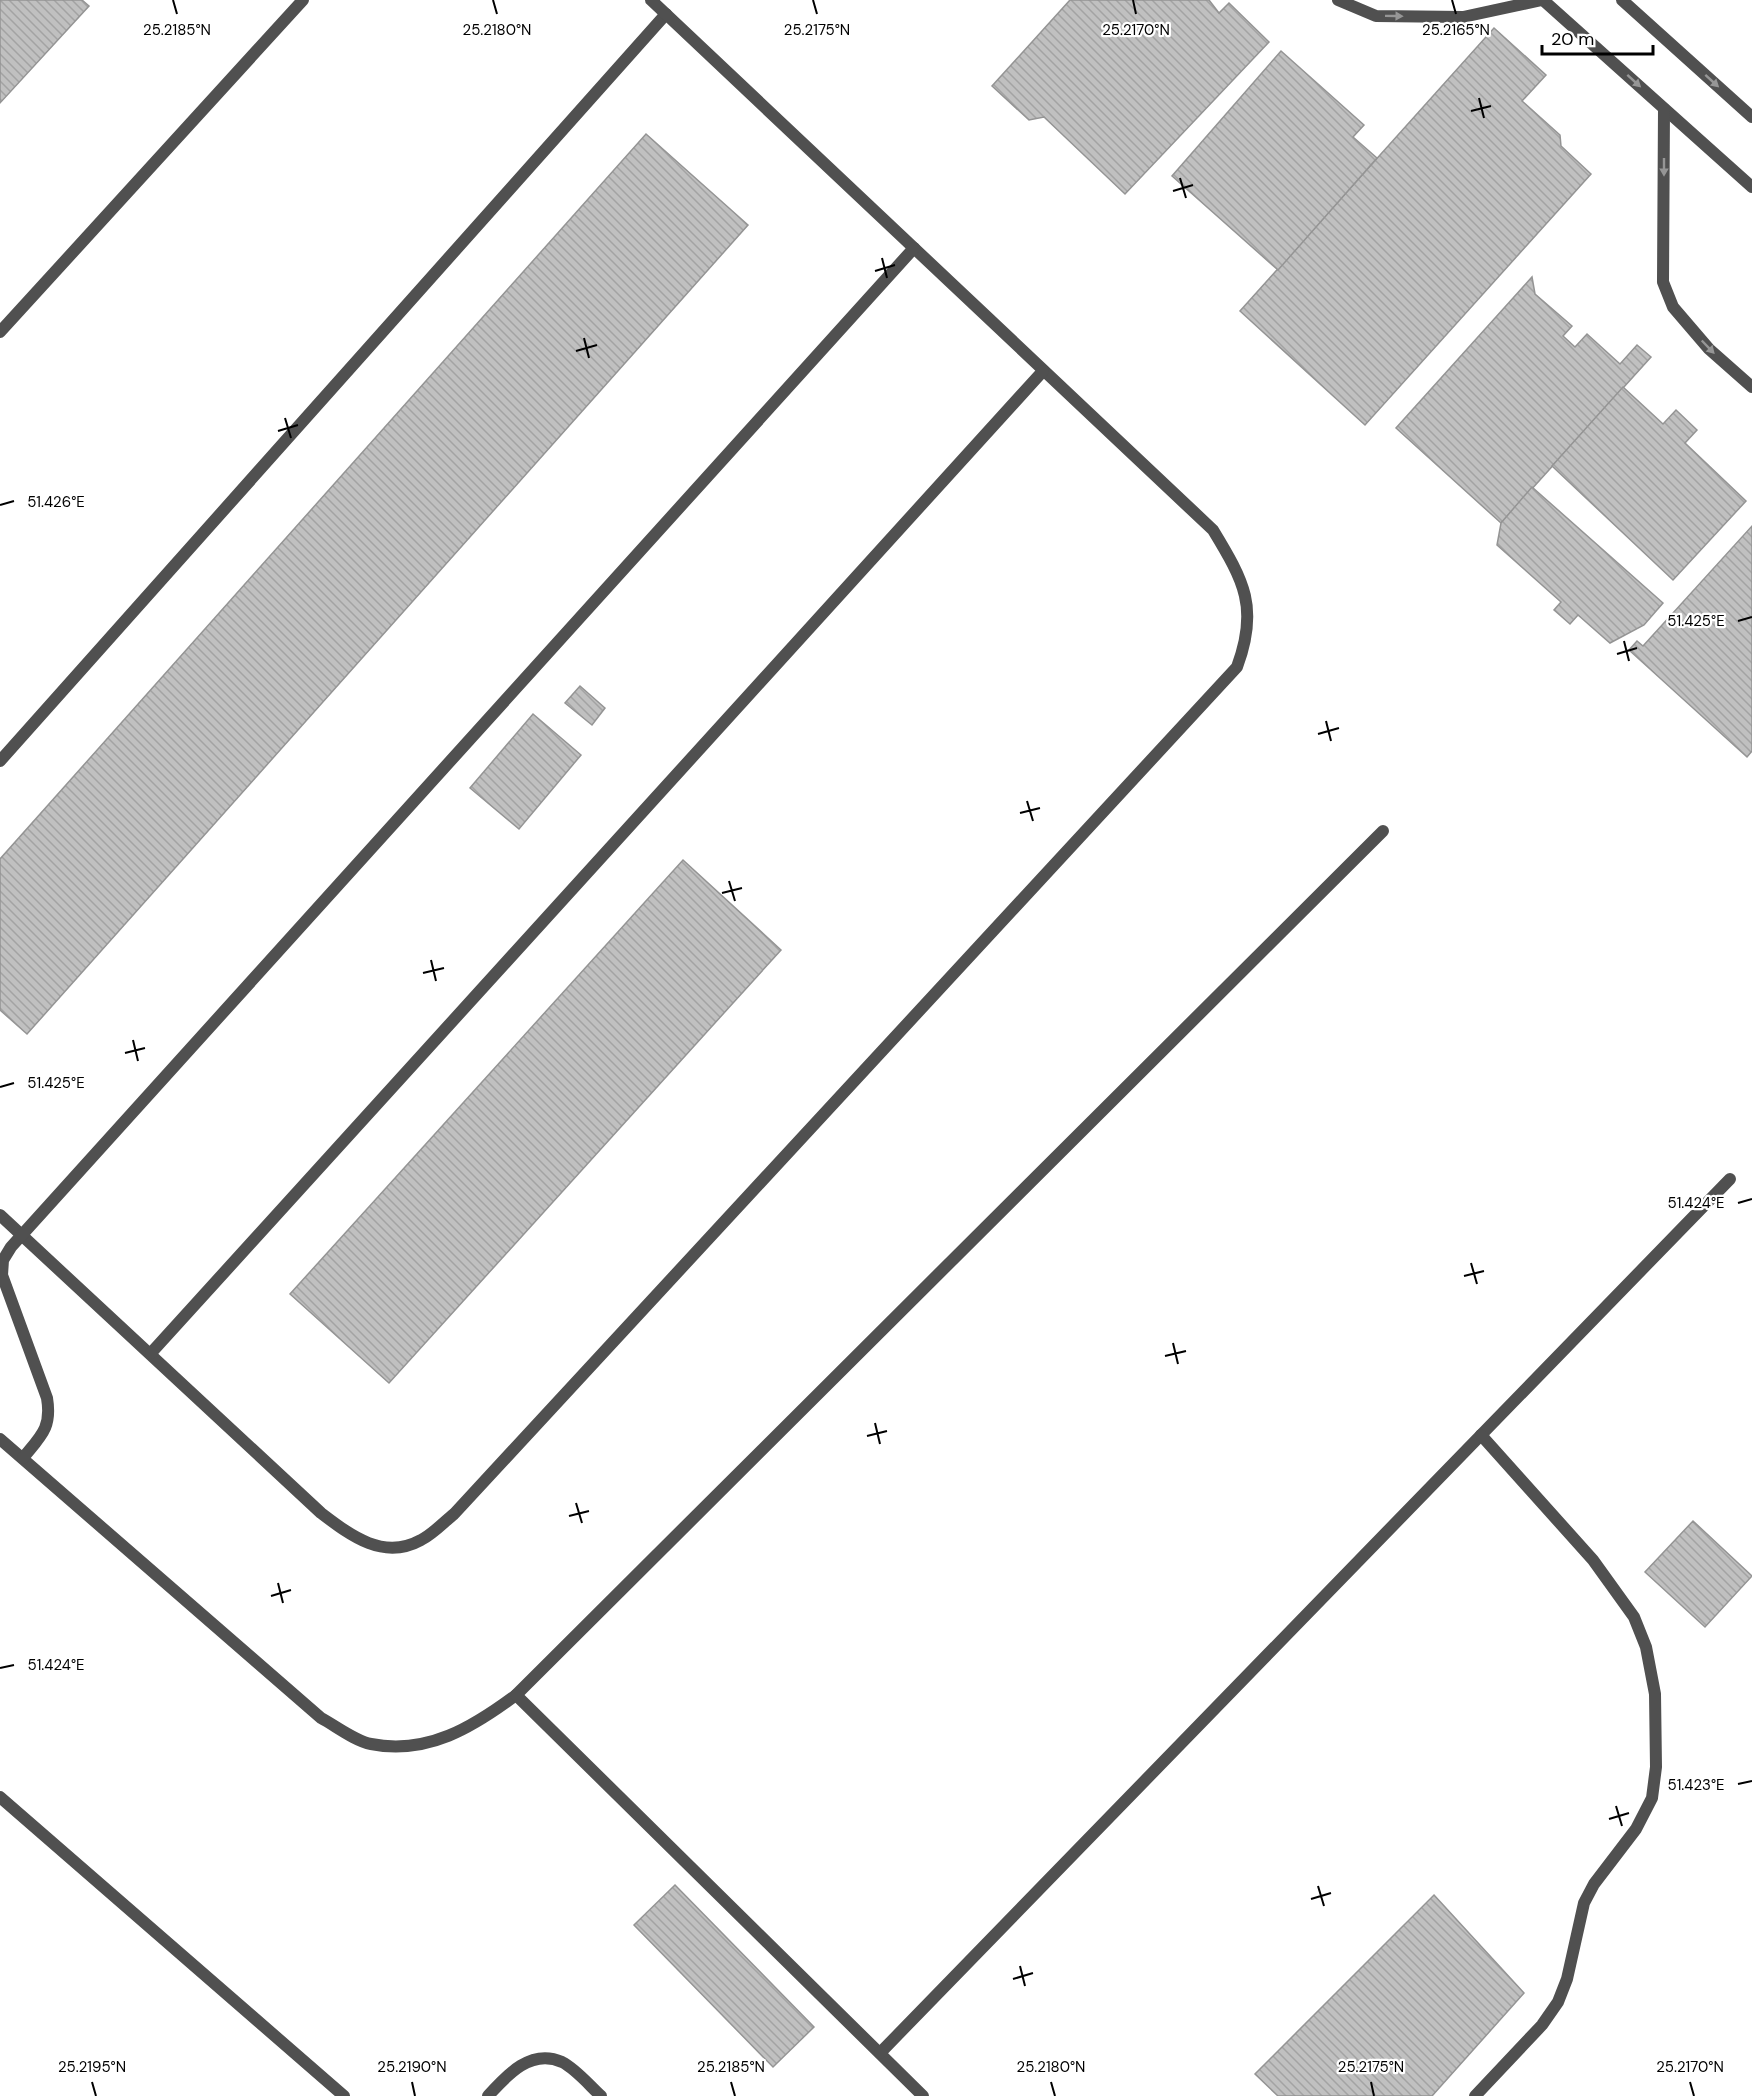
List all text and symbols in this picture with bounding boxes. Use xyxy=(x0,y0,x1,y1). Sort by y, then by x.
one-way arrow xyxy=(1384,11,1403,21)
scale bar xyxy=(1542,18,1653,56)
text: 25.2185°N xyxy=(143,20,211,40)
text: 25.2180°N xyxy=(463,20,531,40)
text: 25.2175°N xyxy=(784,20,850,40)
text: 25.2170°N xyxy=(1102,20,1170,40)
text: 25.2165°N xyxy=(1422,20,1490,40)
text: 20 m xyxy=(1551,27,1594,51)
one-way arrow xyxy=(1626,74,1641,88)
one-way arrow xyxy=(1704,74,1719,87)
one-way arrow xyxy=(1659,158,1669,177)
one-way arrow xyxy=(1701,340,1715,355)
text: 51.426°E xyxy=(27,492,85,512)
text: 51.425°E xyxy=(1667,611,1725,631)
text: 51.425°E xyxy=(27,1073,85,1093)
text: 51.424°E xyxy=(1667,1193,1725,1213)
text: 51.424°E xyxy=(27,1655,85,1675)
text: 51.423°E xyxy=(1667,1775,1725,1795)
text: 25.2195°N xyxy=(58,2057,126,2077)
text: 25.2190°N xyxy=(377,2057,447,2077)
text: 25.2185°N xyxy=(697,2057,765,2077)
text: 25.2180°N xyxy=(1017,2057,1085,2077)
text: 25.2175°N xyxy=(1338,2057,1404,2077)
text: 25.2170°N xyxy=(1656,2057,1724,2077)

